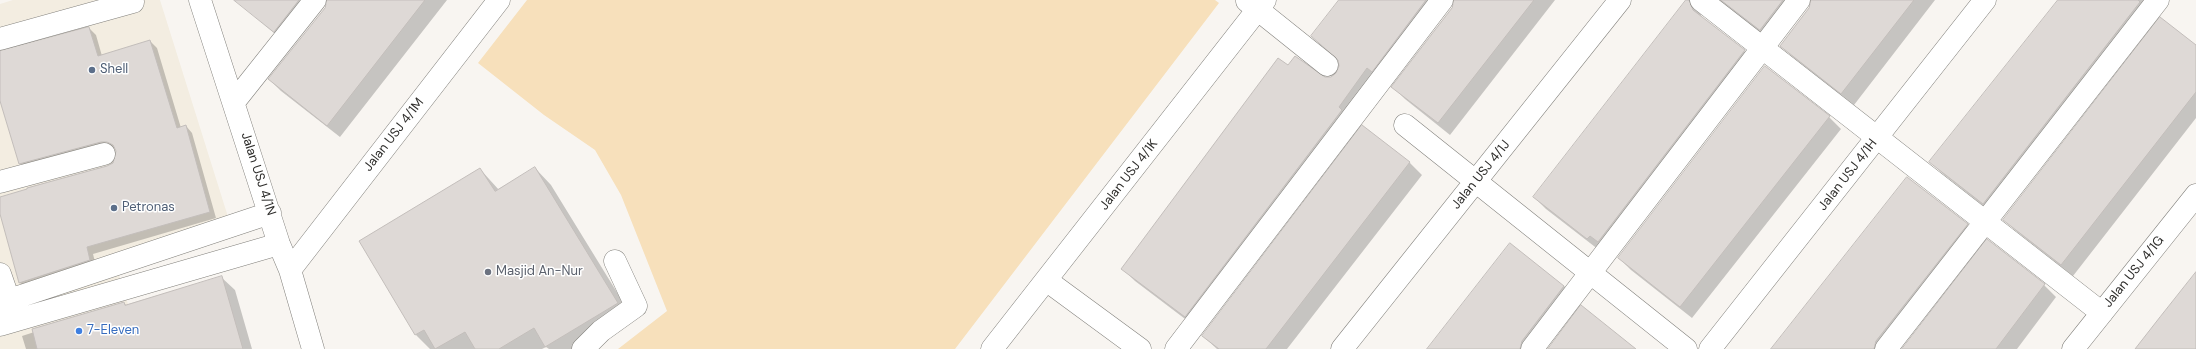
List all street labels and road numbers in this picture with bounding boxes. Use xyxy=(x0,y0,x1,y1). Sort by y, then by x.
street label: Jalan USJ 4/1M xyxy=(361,95,427,175)
street label: Jalan USJ 4/1N xyxy=(237,130,279,218)
street label: Jalan USJ 4/1H xyxy=(1815,136,1881,214)
street label: Jalan USJ 4/1K xyxy=(1097,137,1161,213)
street label: Jalan USJ 4/1J xyxy=(1448,137,1514,213)
street label: Jalan USJ 4/1G xyxy=(2100,233,2168,311)

